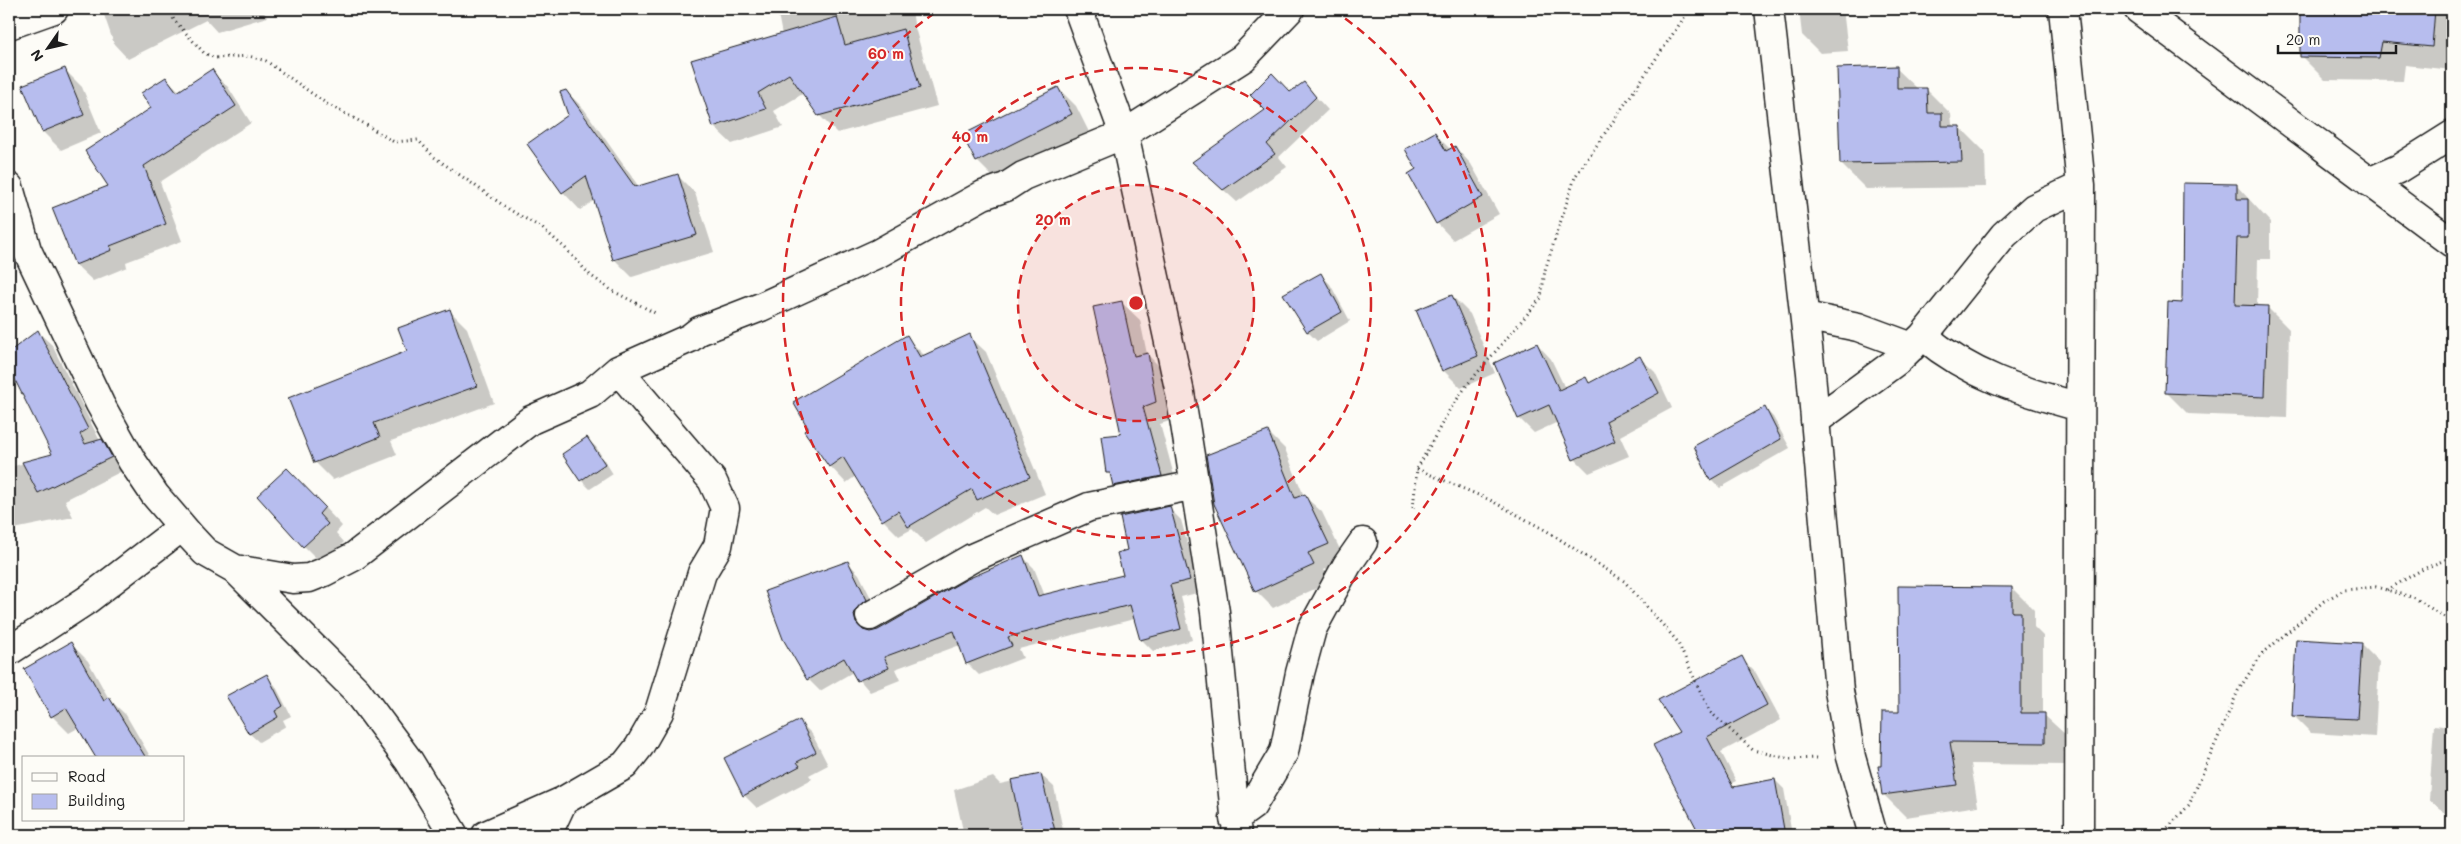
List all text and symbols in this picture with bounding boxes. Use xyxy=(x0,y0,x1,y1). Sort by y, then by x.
north arrow xyxy=(22,22,72,72)
scale bar xyxy=(2278,22,2396,54)
text: 20 m xyxy=(2286,29,2320,49)
text: 60 m xyxy=(868,43,904,63)
text: N xyxy=(26,46,48,65)
text: 40 m xyxy=(952,126,988,146)
text: 20 m xyxy=(1035,209,1071,229)
centre of rings xyxy=(1127,294,1145,312)
legend xyxy=(22,756,185,822)
text: Road xyxy=(68,766,105,786)
text: Building xyxy=(68,790,125,810)

